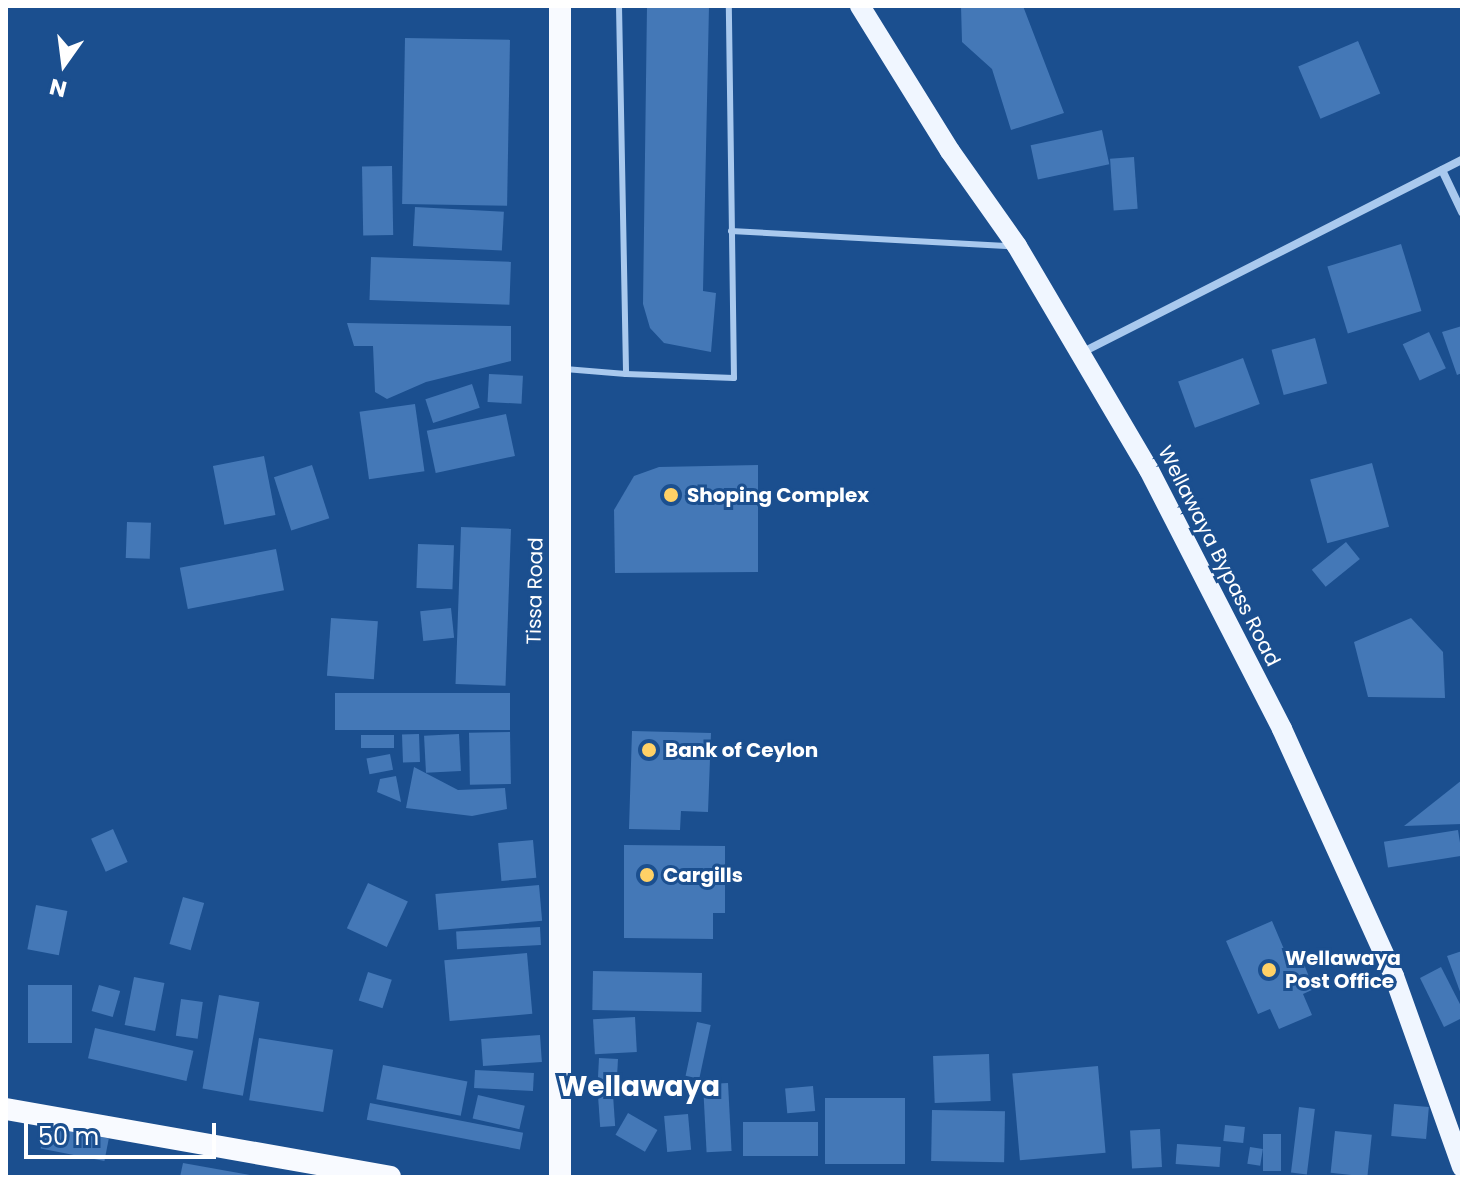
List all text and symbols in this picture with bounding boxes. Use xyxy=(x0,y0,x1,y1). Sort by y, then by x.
north arrow xyxy=(24,24,104,104)
text: N xyxy=(46,71,70,105)
street label: Wellawaya Bypass Road xyxy=(1153,442,1285,670)
place label: Shoping Complex xyxy=(687,483,869,507)
marker: Shoping Complex xyxy=(662,486,680,504)
street label: Tissa Road xyxy=(522,537,548,645)
place label: Bank of Ceylon xyxy=(665,738,818,762)
marker: Bank of Ceylon xyxy=(640,741,658,759)
place label: Cargills xyxy=(663,863,743,887)
marker: Cargills xyxy=(638,866,656,884)
place label: Wellawaya Post Office xyxy=(1285,946,1401,993)
marker: Wellawaya Post Office xyxy=(1260,961,1278,979)
district label: Wellawaya xyxy=(558,1070,720,1104)
scale bar xyxy=(28,1107,220,1157)
text: 50 m xyxy=(38,1120,99,1153)

